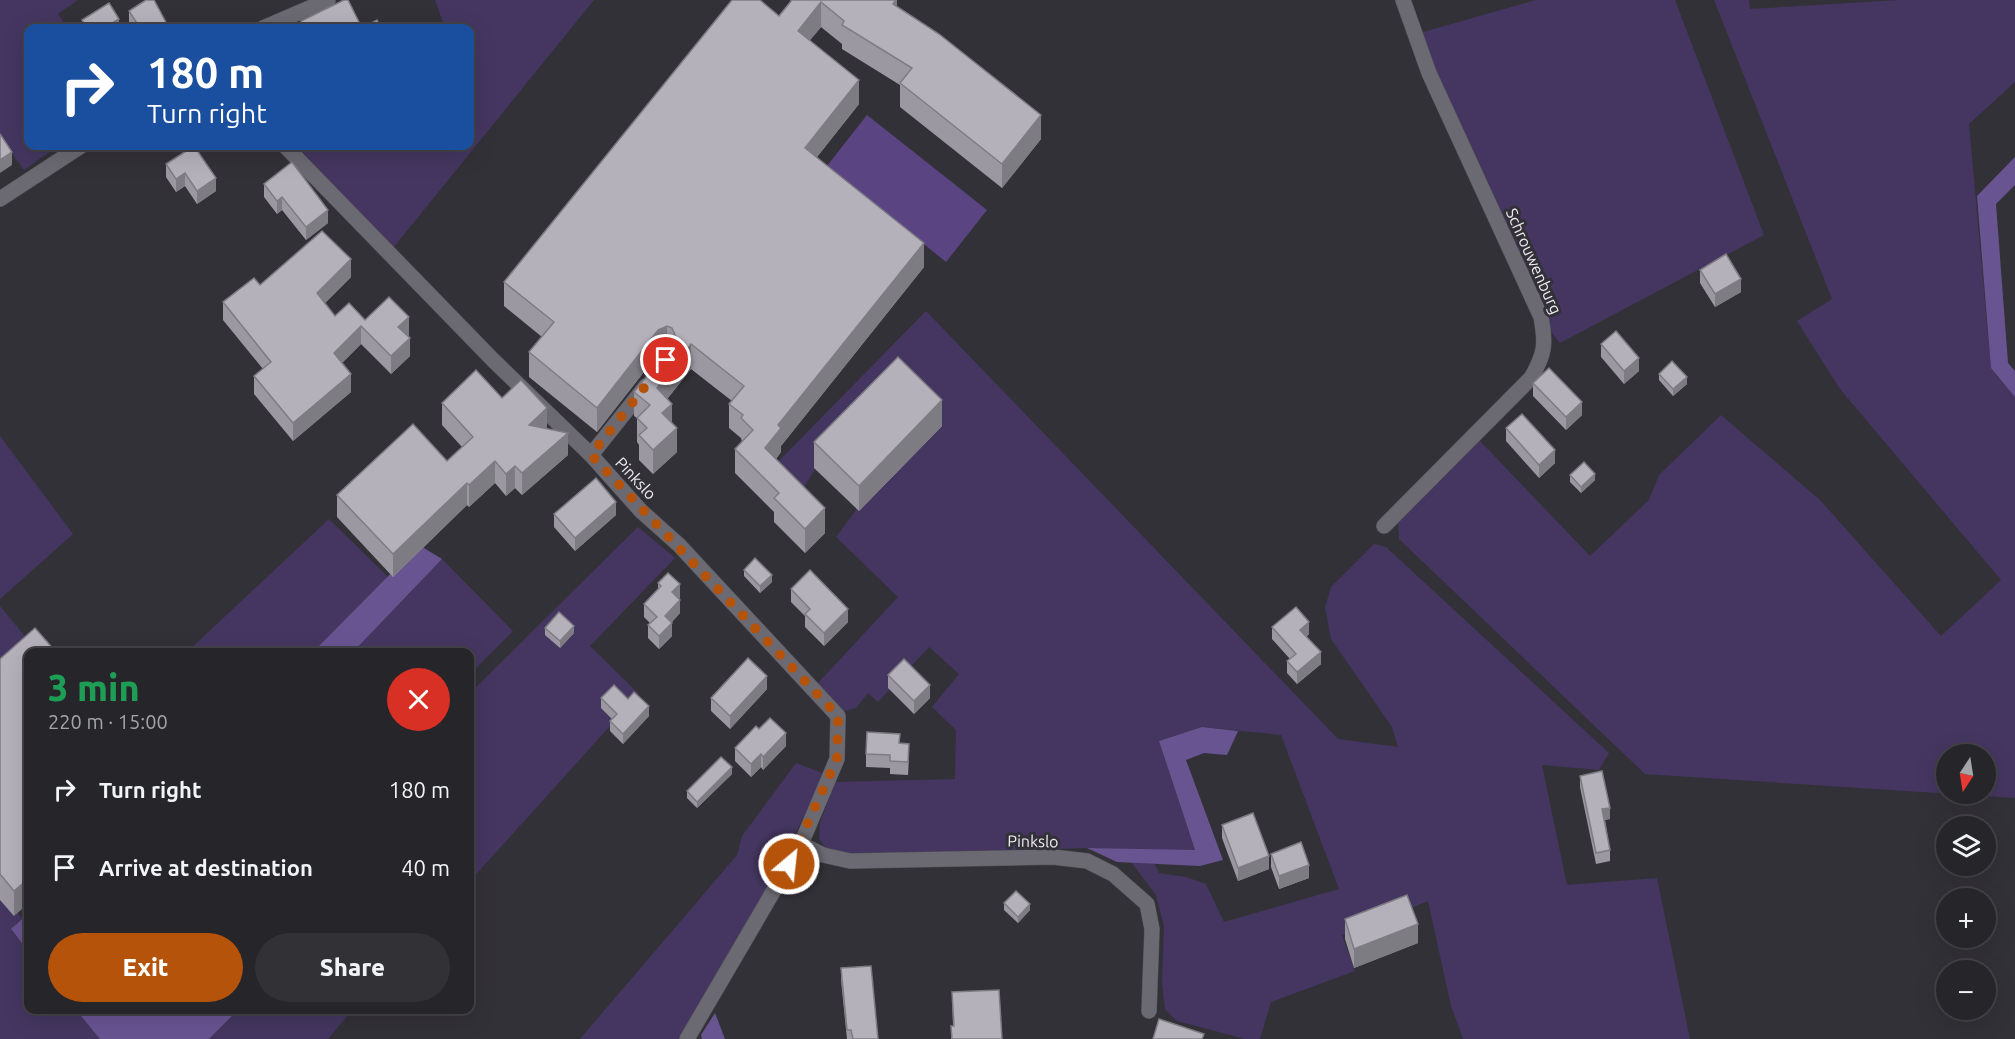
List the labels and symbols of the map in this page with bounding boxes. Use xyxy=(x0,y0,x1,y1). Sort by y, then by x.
street label: Schrouwenburg xyxy=(1503,205,1565,317)
pin xyxy=(640,334,691,385)
street label: Pinkslo xyxy=(612,453,660,503)
north arrow xyxy=(1936,744,1996,804)
position arrow xyxy=(757,832,821,896)
street label: Pinkslo xyxy=(1007,832,1059,850)

